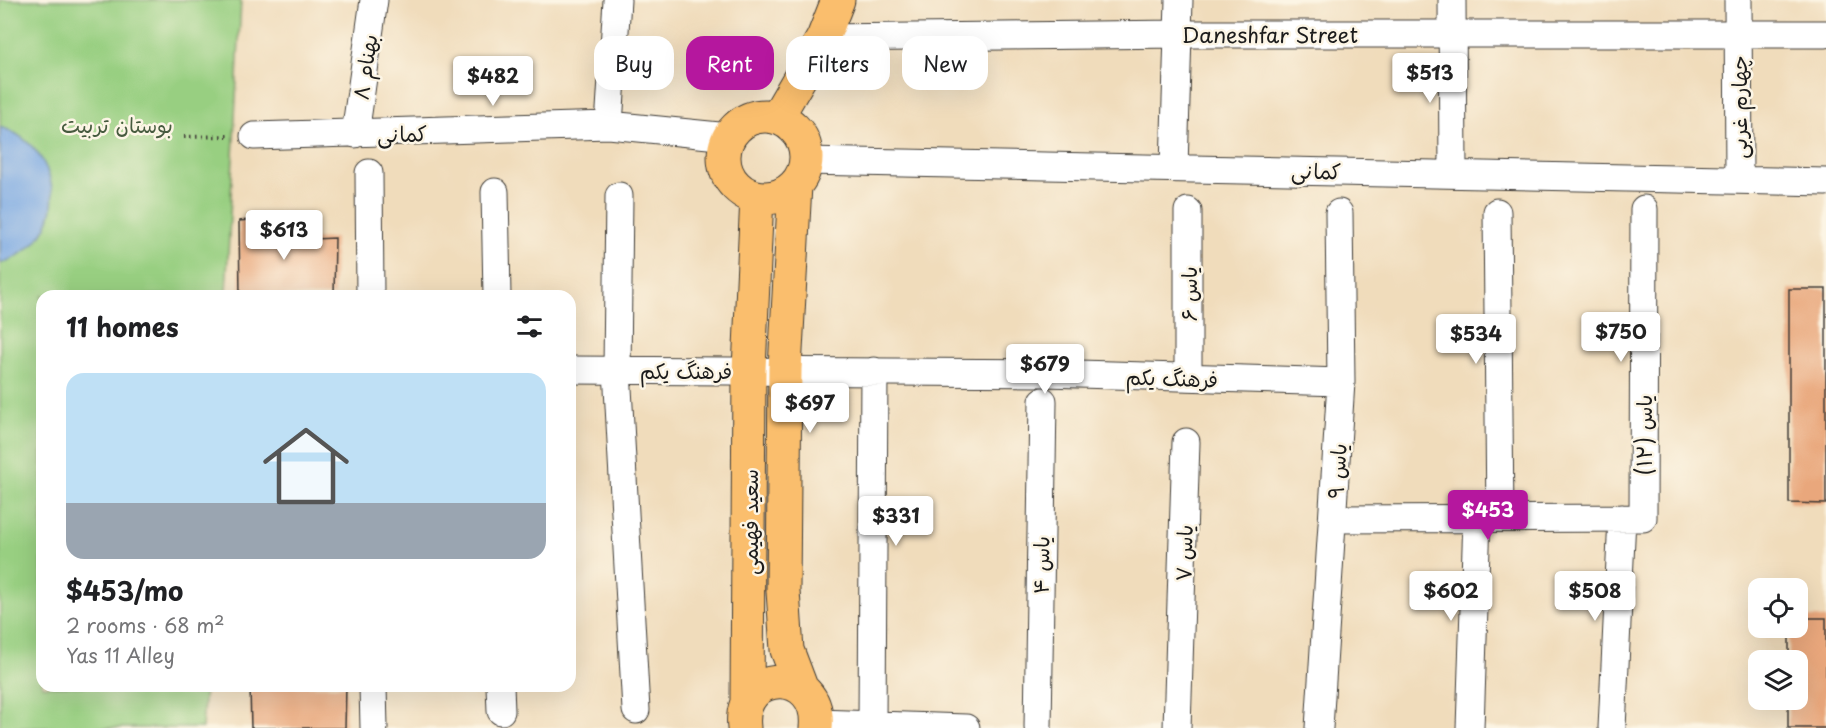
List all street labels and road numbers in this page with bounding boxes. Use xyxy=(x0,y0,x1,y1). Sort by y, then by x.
street label: Daneshfar Street xyxy=(1182,18,1358,50)
street label: بهنام ۸ xyxy=(344,32,386,102)
street label: چهارم غربی xyxy=(1722,55,1756,159)
street label: کمانی xyxy=(376,116,428,150)
street label: کمانی xyxy=(1291,154,1341,186)
street label: یاس ۶ xyxy=(1172,266,1204,322)
street label: فرهنگ یکم xyxy=(640,354,732,388)
street label: فرهنگ یکم xyxy=(1125,359,1219,397)
street label: یاس (۱۲) xyxy=(1627,395,1659,475)
street label: یاس ۹ xyxy=(1318,442,1354,500)
street label: سعید فهیمی xyxy=(733,469,765,575)
street label: یاس ۷ xyxy=(1166,524,1200,582)
street label: یاس ۴ xyxy=(1023,536,1057,594)

